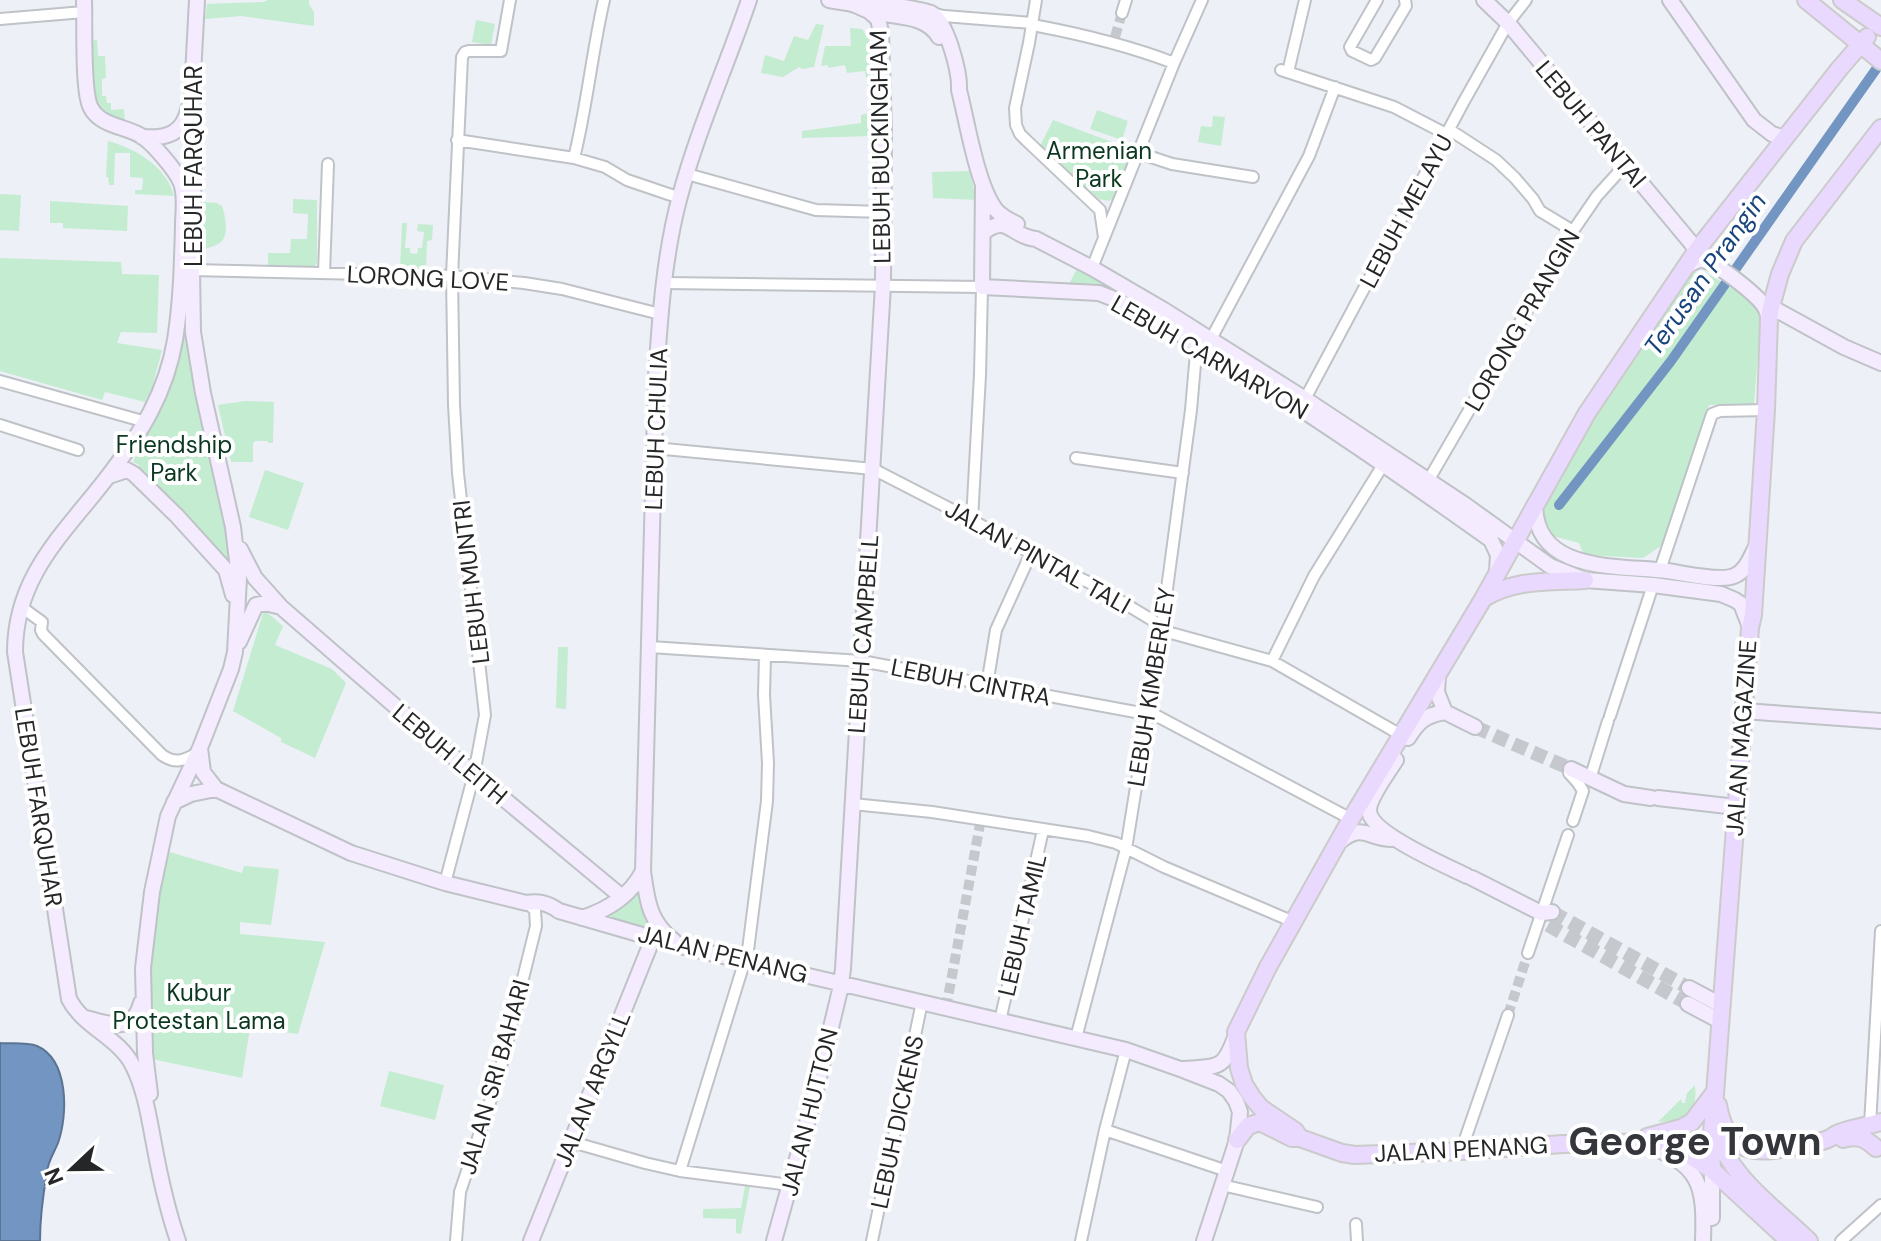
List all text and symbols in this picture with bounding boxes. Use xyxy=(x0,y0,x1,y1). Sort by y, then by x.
street label: LEBUH BUCKINGHAM xyxy=(862,30,898,264)
street label: LEBUH PANTAI xyxy=(1529,54,1653,194)
street label: LEBUH FARQUHAR xyxy=(178,65,209,267)
street label: LEBUH MELAYU xyxy=(1353,129,1459,293)
park label: Armenian Park xyxy=(1046,135,1152,194)
water label: Terusan Prangin xyxy=(1636,186,1774,362)
street label: LORONG PRANGIN xyxy=(1457,224,1587,416)
street label: LORONG LOVE xyxy=(346,258,510,298)
street label: LEBUH CARNARVON xyxy=(1106,288,1314,426)
street label: LEBUH CHULIA xyxy=(638,347,674,511)
park label: Friendship Park xyxy=(116,429,232,488)
street label: JALAN PINTAL TALI xyxy=(940,493,1136,621)
street label: LEBUH MUNTRI xyxy=(446,498,496,666)
street label: LEBUH CAMPBELL xyxy=(841,534,885,734)
street label: LEBUH KIMBERLEY xyxy=(1120,585,1182,789)
street label: JALAN MAGAZINE xyxy=(1719,639,1763,837)
street label: LEBUH CINTRA xyxy=(888,651,1054,713)
street label: LEBUH LEITH xyxy=(386,697,514,811)
street label: LEBUH FARQUHAR xyxy=(8,705,70,909)
street label: LEBUH TAMIL xyxy=(991,851,1053,999)
street label: JALAN PENANG xyxy=(635,918,811,990)
street label: JALAN SRI BAHARI xyxy=(451,976,537,1178)
park label: Kubur Protestan Lama xyxy=(112,977,286,1036)
street label: JALAN ARGYLL xyxy=(547,1006,637,1172)
street label: JALAN HUTTON xyxy=(773,1025,845,1199)
street label: LEBUH DICKENS xyxy=(863,1032,931,1212)
district label: George Town xyxy=(1568,1115,1822,1167)
north arrow xyxy=(32,1129,112,1209)
street label: JALAN PENANG xyxy=(1374,1129,1548,1169)
text: N xyxy=(37,1163,70,1189)

